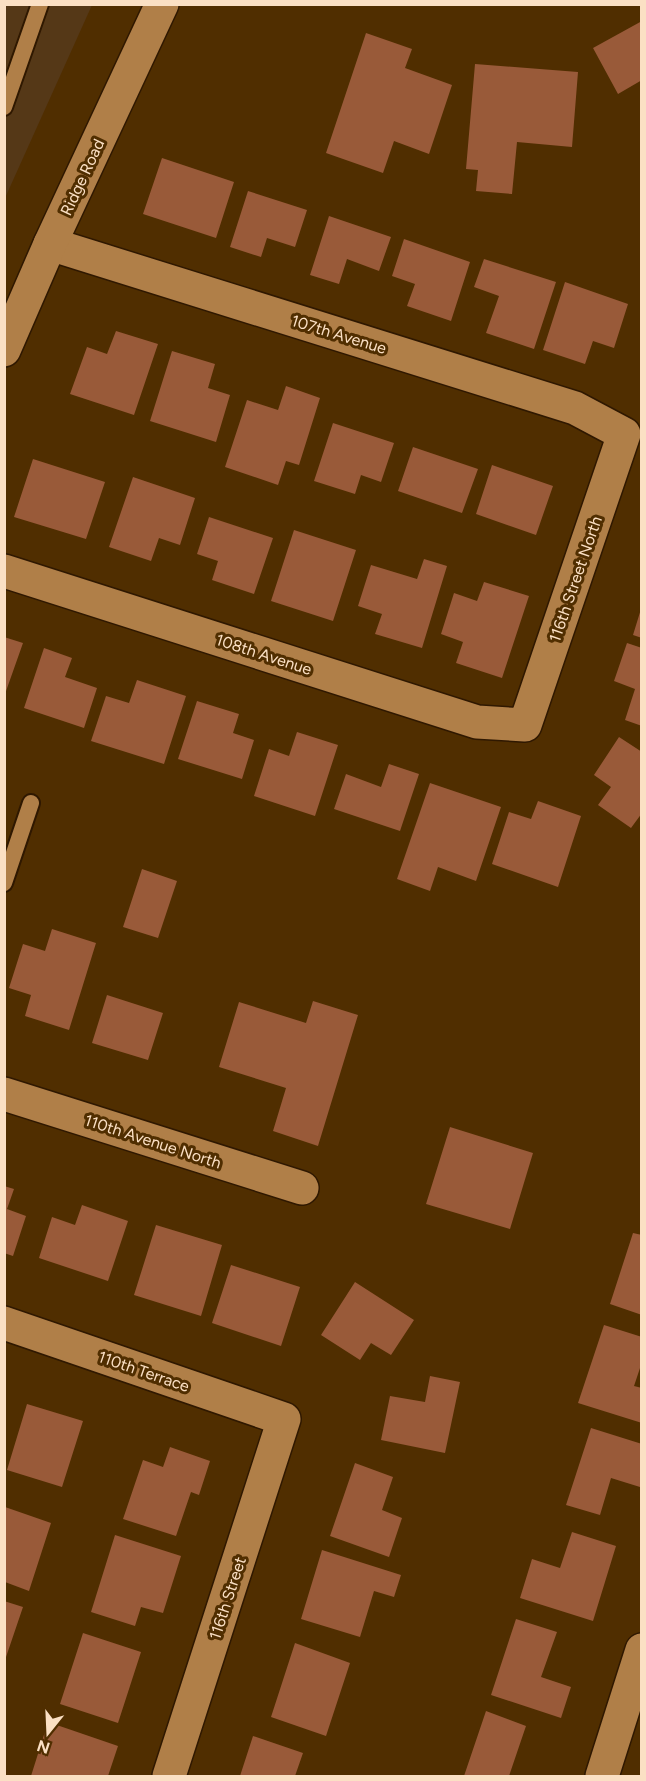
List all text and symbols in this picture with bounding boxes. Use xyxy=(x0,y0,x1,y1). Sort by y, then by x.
street label: Ridge Road xyxy=(57,136,108,218)
street label: 107th Avenue xyxy=(289,311,389,358)
street label: 116th Street North xyxy=(545,514,606,645)
street label: 108th Avenue xyxy=(213,630,314,679)
street label: 110th Avenue North xyxy=(82,1110,224,1173)
street label: 110th Terrace xyxy=(96,1347,192,1396)
street label: 116th Street xyxy=(205,1554,250,1642)
north arrow xyxy=(18,1703,78,1763)
text: N xyxy=(35,1736,52,1758)

